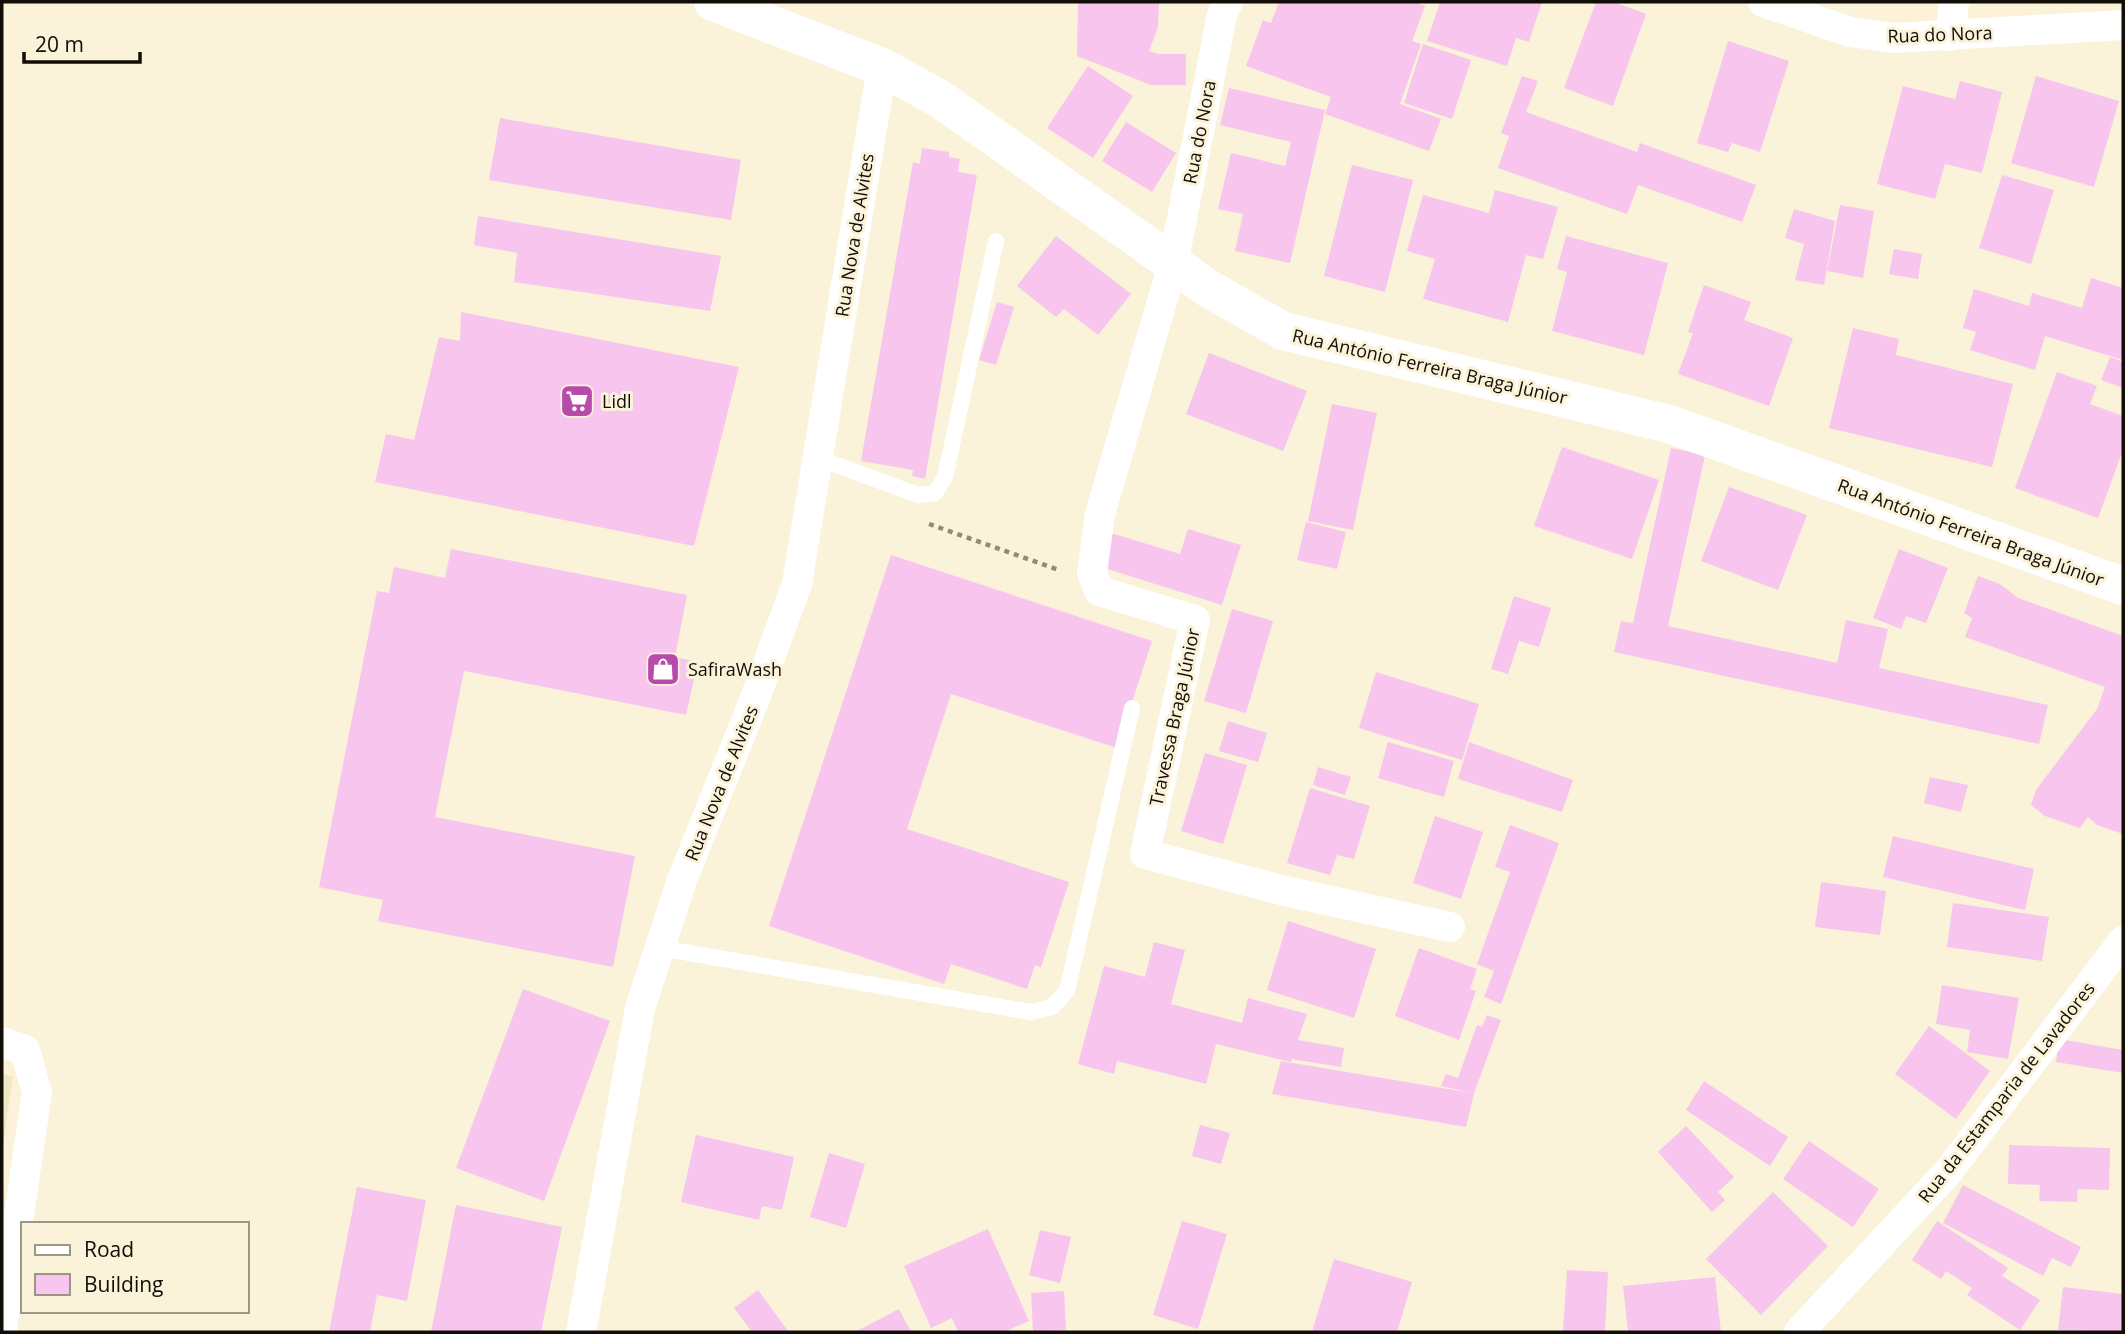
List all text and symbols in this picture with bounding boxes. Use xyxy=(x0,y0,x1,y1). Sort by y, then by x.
street label: Rua do Nora xyxy=(1887,20,1993,48)
scale bar xyxy=(24,21,140,65)
text: 20 m xyxy=(35,30,84,58)
street label: Rua do Nora xyxy=(1177,78,1221,186)
street label: Rua Nova de Alvites xyxy=(829,152,879,318)
street label: Rua António Ferreira Braga Júnior xyxy=(1290,323,1570,409)
supermarket icon: Lidl xyxy=(558,382,596,420)
place label: Lidl xyxy=(602,389,632,413)
street label: Rua António Ferreira Braga Júnior xyxy=(1835,473,2108,592)
street label: Travessa Braga Júnior xyxy=(1143,625,1205,808)
shop icon: SafiraWash xyxy=(644,650,682,688)
place label: SafiraWash xyxy=(688,657,782,681)
street label: Rua Nova de Alvites xyxy=(679,702,763,864)
street label: Rua da Estamparia de Lavadores xyxy=(1912,977,2100,1207)
legend xyxy=(21,1222,248,1313)
text: Road xyxy=(84,1235,134,1263)
text: Building xyxy=(84,1270,163,1298)

